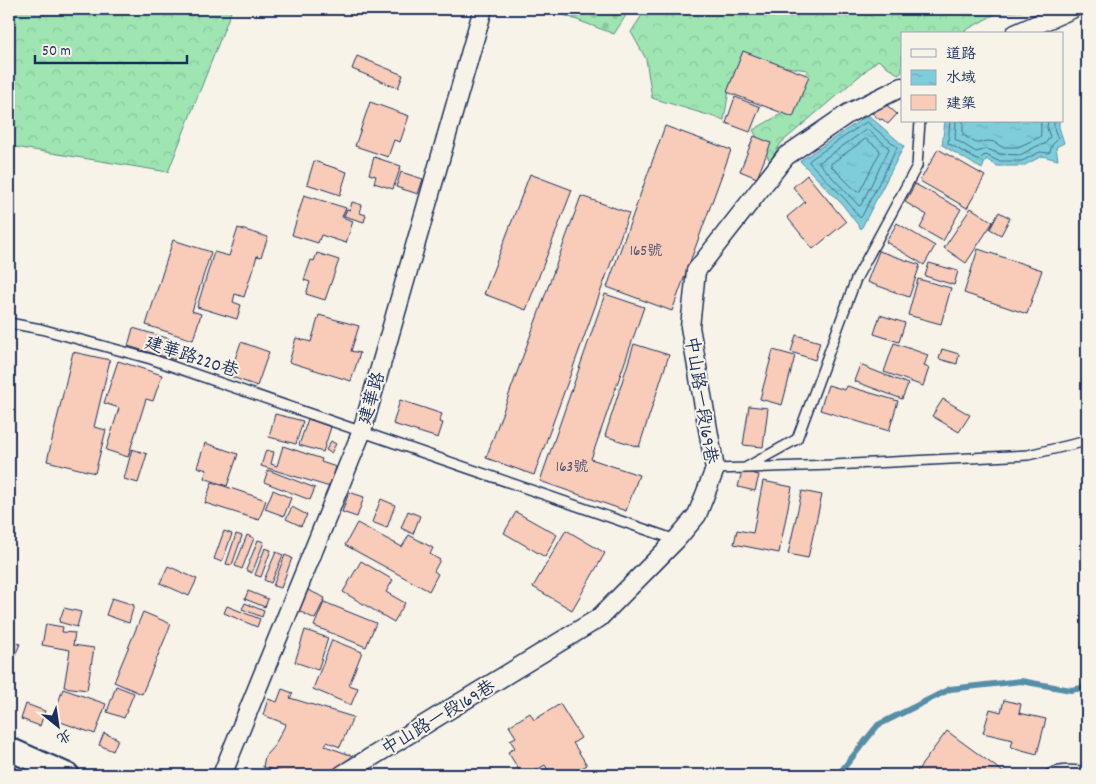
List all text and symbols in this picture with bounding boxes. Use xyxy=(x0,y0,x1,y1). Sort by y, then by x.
scale bar xyxy=(35,32,188,64)
legend xyxy=(901,32,1064,122)
text: 50 m xyxy=(42,41,71,63)
text: 道路 xyxy=(946,44,976,66)
text: 水域 xyxy=(946,68,976,90)
text: 建築 xyxy=(946,94,976,116)
house number: 165號 xyxy=(630,241,662,263)
street label: 建華路220巷 xyxy=(141,331,241,385)
street label: 中山路一段169巷 xyxy=(677,335,722,466)
street label: 建華路 xyxy=(354,369,393,428)
house number: 163號 xyxy=(556,457,588,479)
street label: 中山路一段169巷 xyxy=(378,675,501,763)
north arrow xyxy=(32,702,82,752)
text: 北 xyxy=(52,723,75,748)

